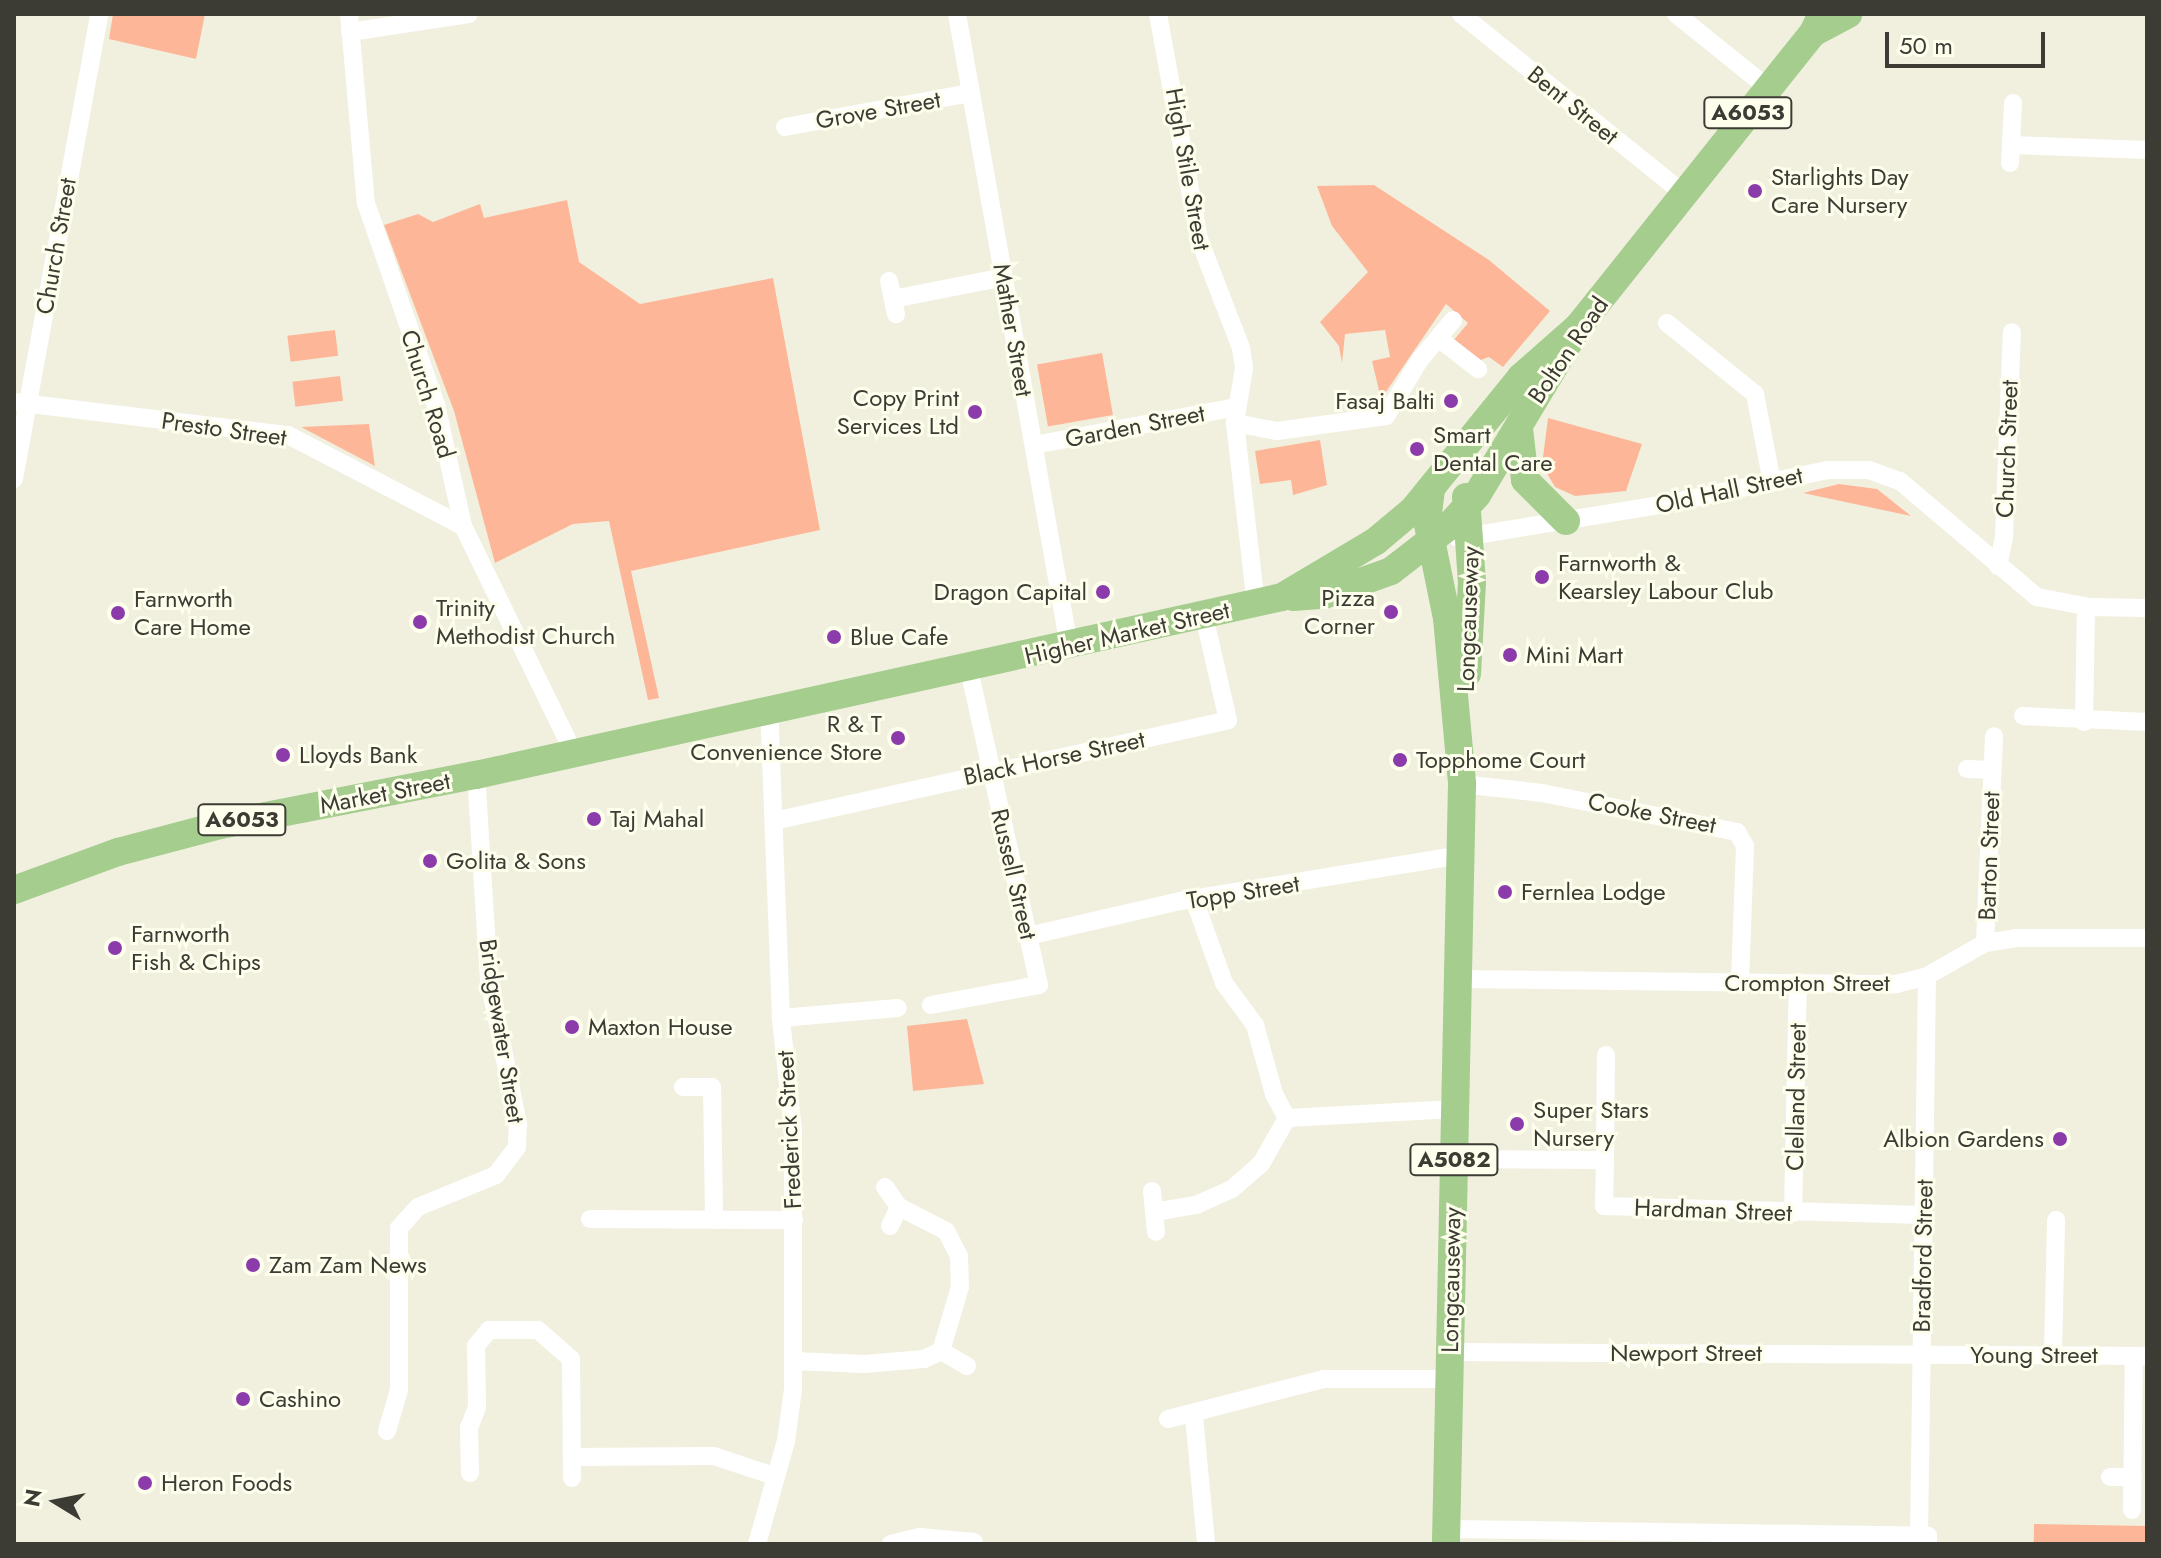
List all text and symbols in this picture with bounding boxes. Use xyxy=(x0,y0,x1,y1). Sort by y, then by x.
scale bar xyxy=(1889,16,2049,66)
text: 50 m xyxy=(1899,28,1953,63)
street label: Bent Street xyxy=(1522,60,1624,150)
street label: Grove Street xyxy=(813,85,943,135)
street label: High Stile Street xyxy=(1160,86,1216,252)
road number: A6053 xyxy=(1702,95,1794,131)
place label: Starlights Day Care Nursery xyxy=(1771,163,1909,219)
street label: Church Street xyxy=(30,176,82,316)
marker: Starlights Day Care Nursery xyxy=(1746,182,1764,200)
street label: Mather Street xyxy=(987,261,1039,399)
street label: Bolton Road xyxy=(1522,291,1614,409)
street label: Church Road xyxy=(395,326,461,462)
street label: Church Street xyxy=(1990,380,2024,518)
place label: Copy Print Services Ltd xyxy=(837,384,959,440)
place label: Fasaj Balti xyxy=(1335,387,1435,415)
marker: Fasaj Balti xyxy=(1442,392,1460,410)
street label: Garden Street xyxy=(1063,398,1207,454)
marker: Copy Print Services Ltd xyxy=(966,403,984,421)
street label: Presto Street xyxy=(160,406,288,452)
place label: Smart Dental Care xyxy=(1433,421,1553,477)
marker: Smart Dental Care xyxy=(1408,440,1426,458)
street label: Old Hall Street xyxy=(1653,460,1805,520)
street label: Longcauseway xyxy=(1451,546,1485,692)
place label: Farnworth & Kearsley Labour Club xyxy=(1558,549,1773,605)
marker: Farnworth & Kearsley Labour Club xyxy=(1533,568,1551,586)
place label: Dragon Capital xyxy=(934,578,1087,606)
marker: Dragon Capital xyxy=(1094,583,1112,601)
place label: Pizza Corner xyxy=(1304,584,1375,640)
place label: Farnworth Care Home xyxy=(134,585,251,641)
place label: Trinity Methodist Church xyxy=(436,594,615,650)
street label: Higher Market Street xyxy=(1022,595,1232,671)
marker: Pizza Corner xyxy=(1382,603,1400,621)
marker: Farnworth Care Home xyxy=(109,604,127,622)
marker: Trinity Methodist Church xyxy=(411,613,429,631)
place label: Blue Cafe xyxy=(850,623,948,651)
marker: Blue Cafe xyxy=(825,628,843,646)
place label: Mini Mart xyxy=(1526,641,1623,669)
marker: Mini Mart xyxy=(1501,646,1519,664)
place label: R & T Convenience Store xyxy=(690,710,882,766)
street label: Black Horse Street xyxy=(961,725,1147,791)
marker: R & T Convenience Store xyxy=(889,729,907,747)
place label: Lloyds Bank xyxy=(299,741,417,769)
marker: Lloyds Bank xyxy=(274,746,292,764)
place label: Topphome Court xyxy=(1416,746,1585,774)
marker: Topphome Court xyxy=(1391,751,1409,769)
street label: Market Street xyxy=(317,766,453,820)
street label: Cooke Street xyxy=(1586,786,1718,840)
street label: Barton Street xyxy=(1972,791,2006,921)
road number: A6053 xyxy=(196,802,288,838)
place label: Taj Mahal xyxy=(610,805,704,833)
street label: Russell Street xyxy=(985,806,1043,942)
marker: Taj Mahal xyxy=(585,810,603,828)
place label: Golita & Sons xyxy=(446,847,586,875)
marker: Golita & Sons xyxy=(421,852,439,870)
street label: Topp Street xyxy=(1185,869,1301,915)
place label: Fernlea Lodge xyxy=(1521,878,1666,906)
marker: Fernlea Lodge xyxy=(1496,883,1514,901)
place label: Farnworth Fish & Chips xyxy=(131,920,261,976)
street label: Bridgewater Street xyxy=(473,937,531,1125)
marker: Farnworth Fish & Chips xyxy=(106,939,124,957)
street label: Crompton Street xyxy=(1724,969,1890,997)
place label: Maxton House xyxy=(588,1013,733,1041)
marker: Maxton House xyxy=(563,1018,581,1036)
street label: Clelland Street xyxy=(1780,1023,1812,1171)
street label: Frederick Street xyxy=(770,1050,808,1210)
place label: Super Stars Nursery xyxy=(1533,1096,1649,1152)
marker: Super Stars Nursery xyxy=(1508,1115,1526,1133)
place label: Albion Gardens xyxy=(1883,1125,2044,1153)
marker: Albion Gardens xyxy=(2051,1130,2069,1148)
road number: A5082 xyxy=(1408,1142,1500,1178)
street label: Bradford Street xyxy=(1907,1179,1939,1333)
street label: Hardman Street xyxy=(1634,1193,1792,1227)
street label: Longcauseway xyxy=(1435,1207,1467,1353)
place label: Zam Zam News xyxy=(269,1251,427,1279)
marker: Zam Zam News xyxy=(244,1256,262,1274)
street label: Newport Street xyxy=(1610,1339,1762,1367)
street label: Young Street xyxy=(1970,1341,2098,1369)
place label: Cashino xyxy=(259,1385,341,1413)
marker: Cashino xyxy=(234,1390,252,1408)
north arrow xyxy=(16,1462,96,1542)
place label: Heron Foods xyxy=(161,1469,292,1497)
marker: Heron Foods xyxy=(136,1474,154,1492)
text: N xyxy=(15,1486,50,1509)

